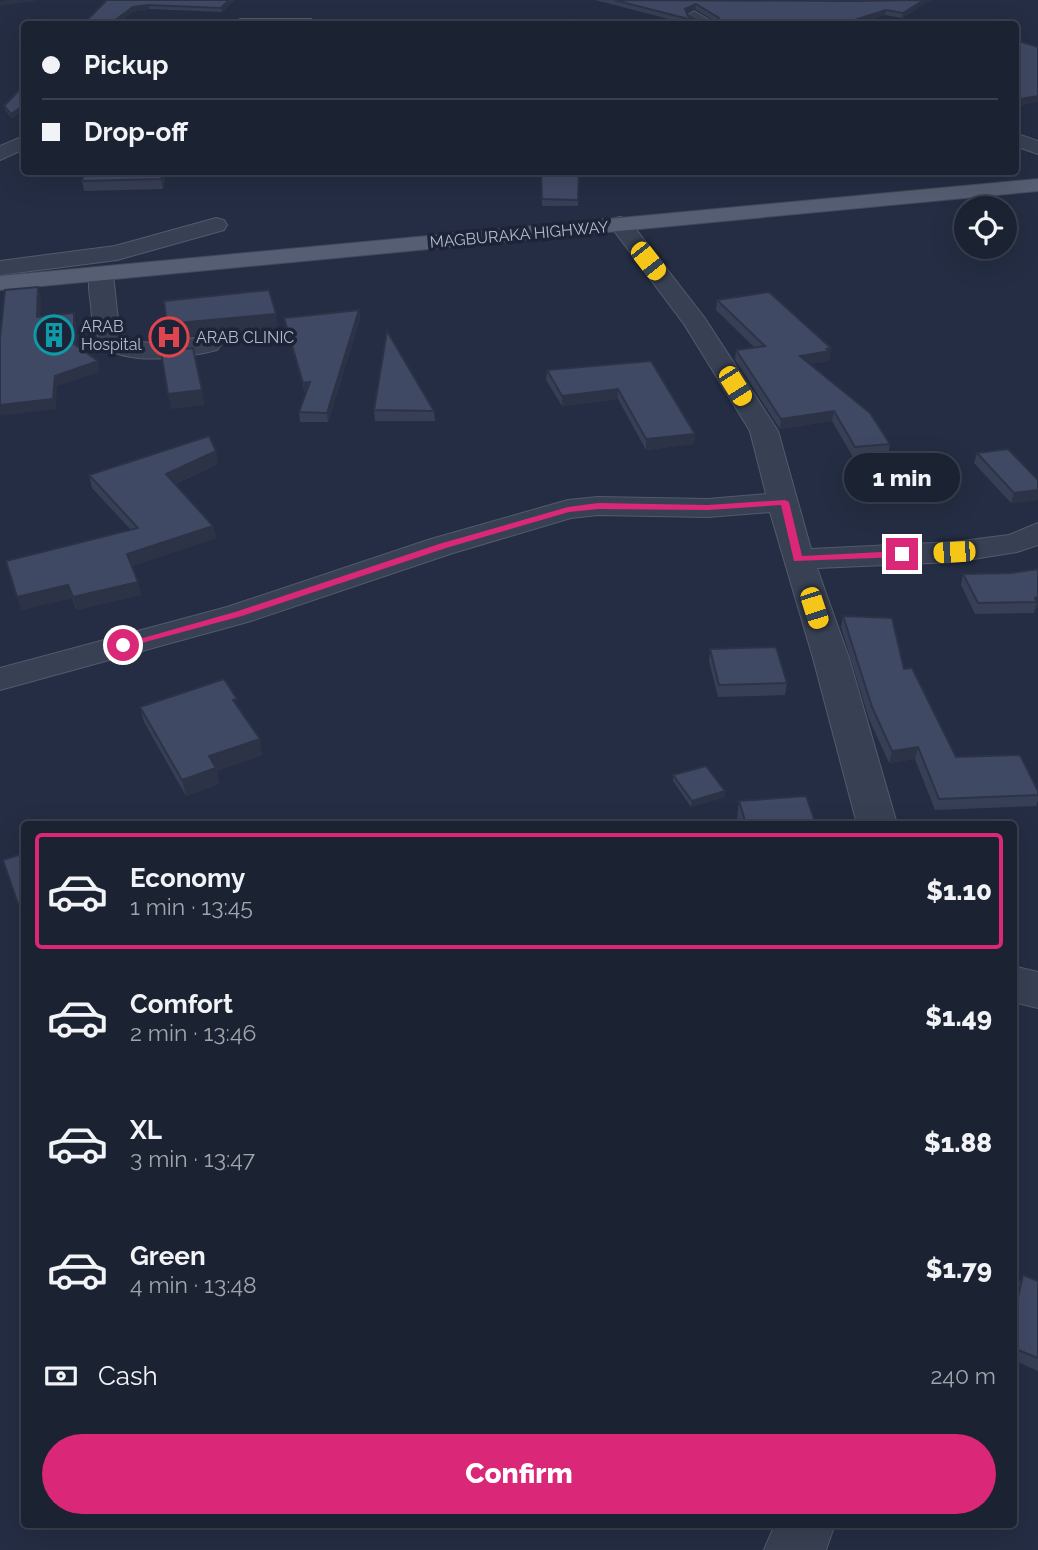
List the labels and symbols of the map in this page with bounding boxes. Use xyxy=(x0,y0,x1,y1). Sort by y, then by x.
street label: MAGBURAKA HIGHWAY xyxy=(429,217,610,252)
car xyxy=(627,238,670,284)
building icon: ARAB Hospital xyxy=(33,314,75,356)
hospital icon: ARAB CLINIC xyxy=(148,316,190,358)
place label: ARAB Hospital xyxy=(81,317,142,354)
place label: ARAB CLINIC xyxy=(196,328,294,347)
car xyxy=(715,363,756,409)
callout: 1 min xyxy=(844,452,960,502)
route end xyxy=(886,538,918,570)
car xyxy=(933,540,976,564)
car xyxy=(798,585,831,631)
route start xyxy=(107,629,139,661)

